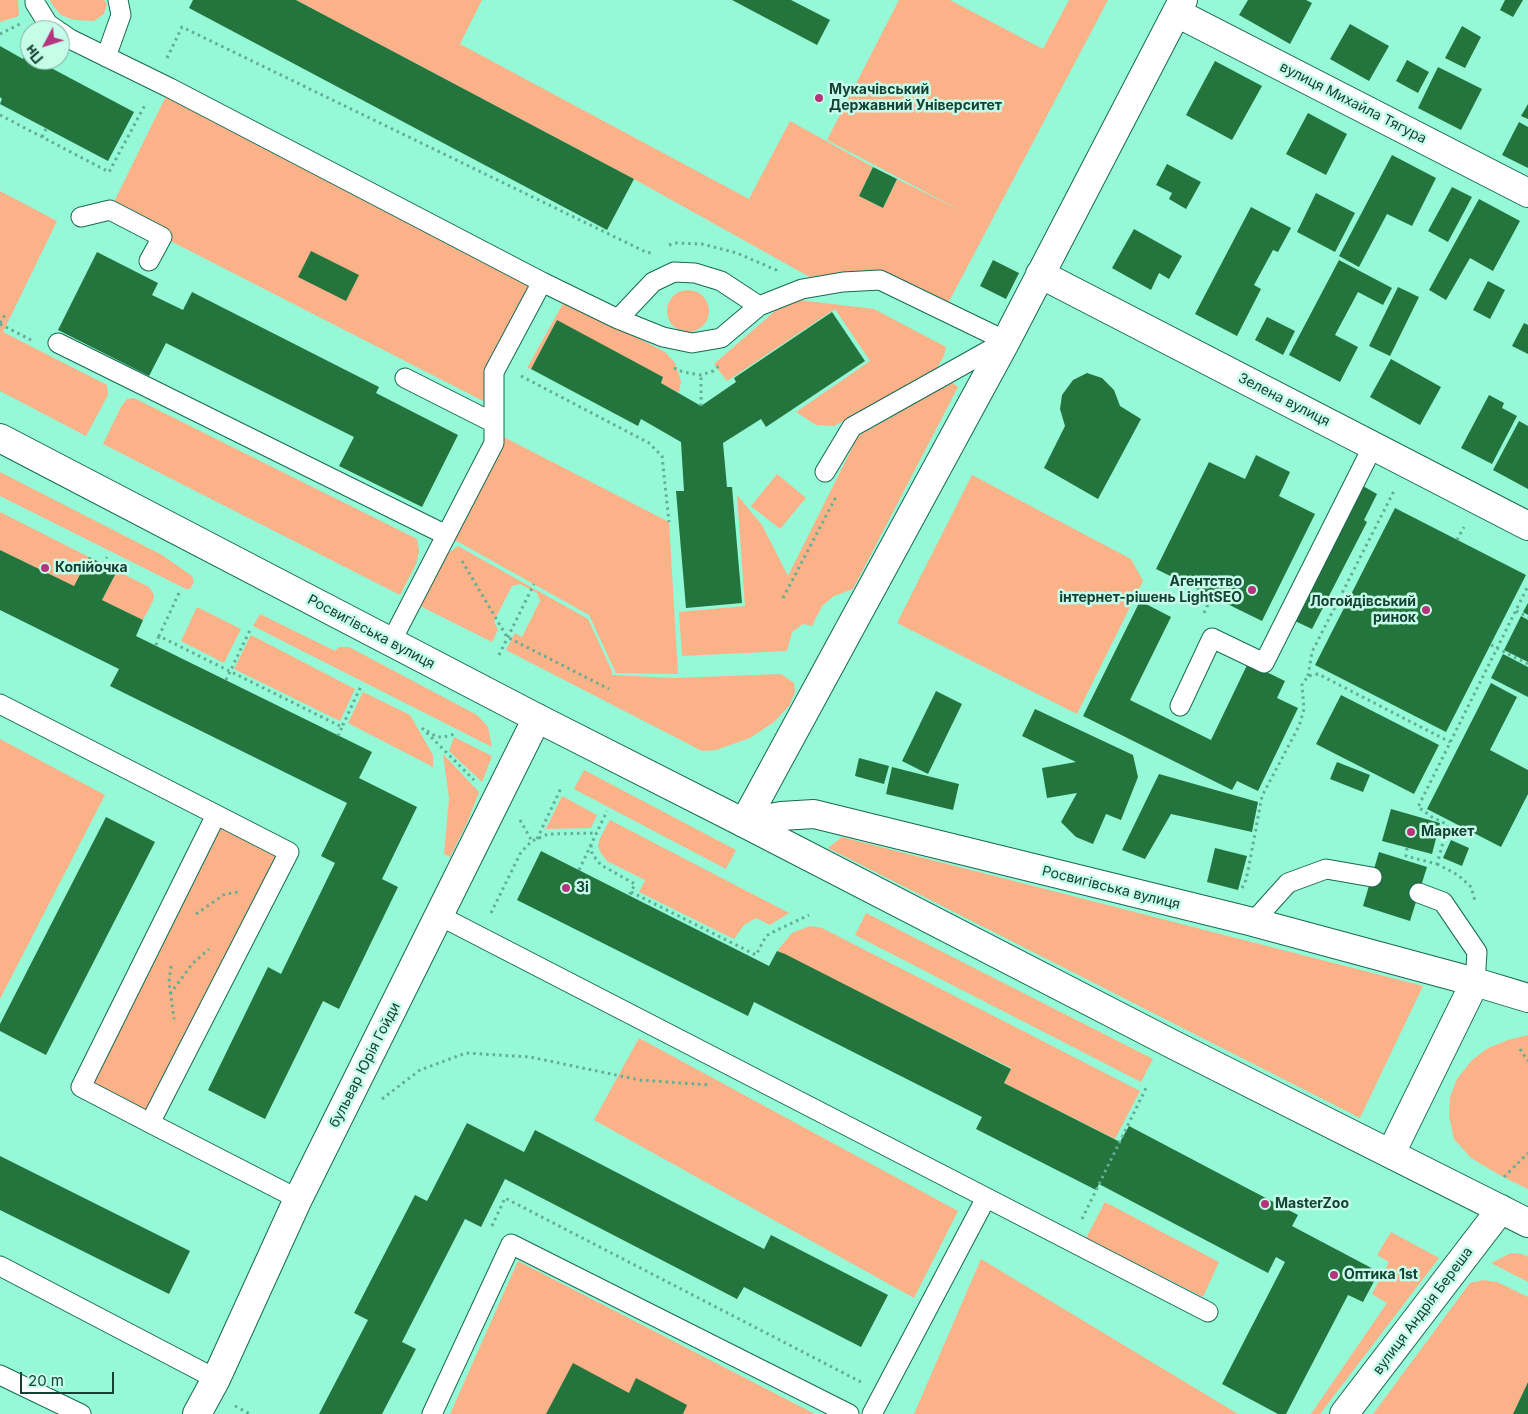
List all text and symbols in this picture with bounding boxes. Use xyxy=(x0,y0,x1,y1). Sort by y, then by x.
north arrow xyxy=(20,20,70,70)
text: Пн xyxy=(21,42,47,67)
street label: вулиця Михайла Тягура xyxy=(1277,59,1429,147)
place label: Мукачівський Державний Університет xyxy=(829,82,1002,114)
marker: Мукачівський Державний Університет xyxy=(813,92,825,104)
street label: Зелена вулиця xyxy=(1235,370,1333,430)
place label: Копійочка xyxy=(55,560,128,576)
marker: Копійочка xyxy=(39,562,51,574)
place label: Агентство інтернет-рішень LightSEO xyxy=(1059,574,1242,606)
marker: Агентство інтернет-рішень LightSEO xyxy=(1246,584,1258,596)
street label: Росвигівська вулиця xyxy=(304,591,438,673)
place label: Логойдівський ринок xyxy=(1310,594,1416,626)
marker: Логойдівський ринок xyxy=(1420,604,1432,616)
place label: Маркет xyxy=(1421,824,1474,840)
marker: Маркет xyxy=(1405,826,1417,838)
street label: Росвигівська вулиця xyxy=(1040,863,1182,913)
place label: 3і xyxy=(576,880,589,896)
marker: 3і xyxy=(560,882,572,894)
street label: бульвар Юрія Гойди xyxy=(326,1000,404,1130)
place label: MasterZoo xyxy=(1275,1196,1349,1212)
marker: MasterZoo xyxy=(1259,1198,1271,1210)
street label: вулиця Андрія Береша xyxy=(1370,1244,1476,1378)
place label: Оптика 1st xyxy=(1344,1267,1418,1283)
marker: Оптика 1st xyxy=(1328,1269,1340,1281)
scale bar xyxy=(22,1362,116,1394)
text: 20 m xyxy=(28,1371,64,1390)

